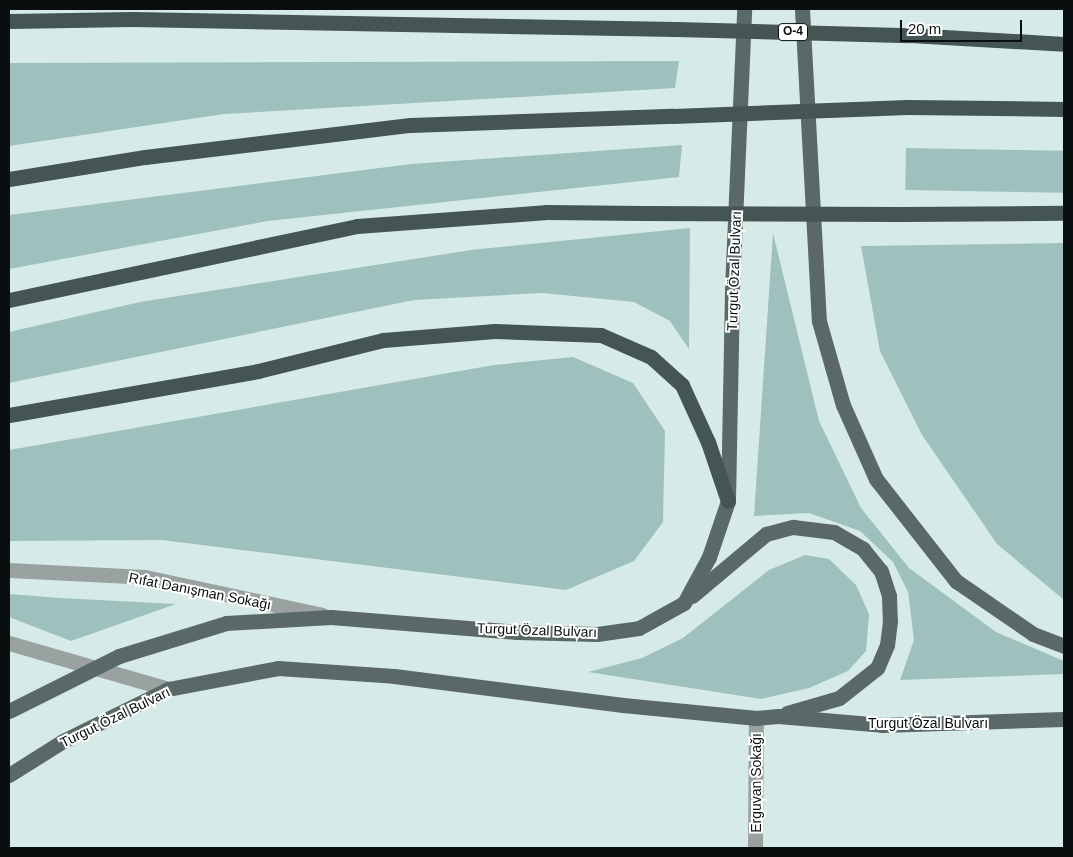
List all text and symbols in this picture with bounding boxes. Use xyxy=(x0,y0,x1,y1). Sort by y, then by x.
scale bar xyxy=(903,10,1026,42)
text: 20 m xyxy=(908,20,941,37)
road number: O-4 xyxy=(777,22,809,42)
street label: Turgut Özal Bulvarı xyxy=(724,211,744,331)
street label: Rıfat Danışman Sokağı xyxy=(127,569,273,613)
street label: Turgut Özal Bulvarı xyxy=(477,620,597,640)
street label: Turgut Özal Bulvarı xyxy=(57,683,173,751)
street label: Turgut Özal Bulvarı xyxy=(868,715,988,731)
street label: Erguvan Sokağı xyxy=(748,733,764,833)

